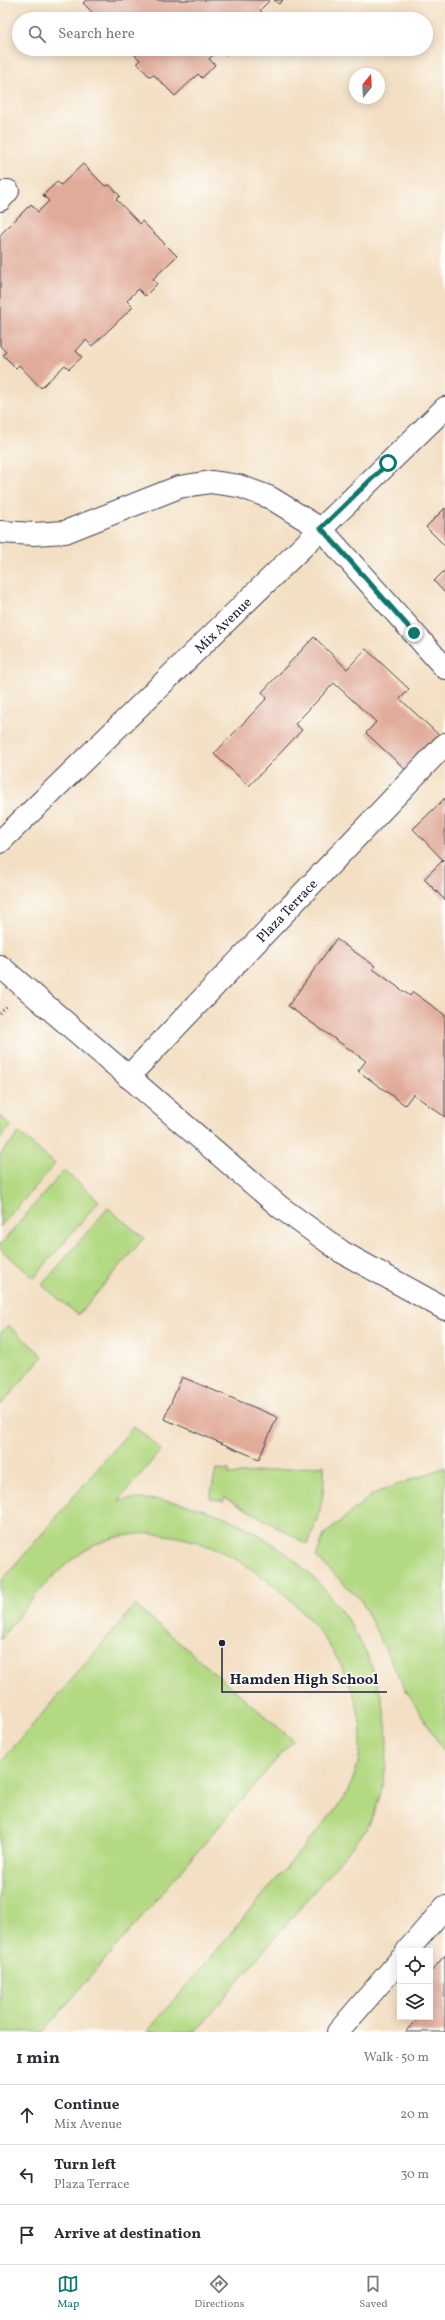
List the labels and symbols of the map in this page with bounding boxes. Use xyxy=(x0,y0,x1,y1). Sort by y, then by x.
north arrow xyxy=(349,68,385,104)
route start xyxy=(379,454,397,472)
street label: Mix Avenue xyxy=(191,593,257,658)
route end xyxy=(405,624,423,642)
street label: Plaza Terrace xyxy=(253,875,323,947)
callout: Hamden High School xyxy=(222,1665,387,1692)
text: Hamden High School xyxy=(230,1670,378,1691)

